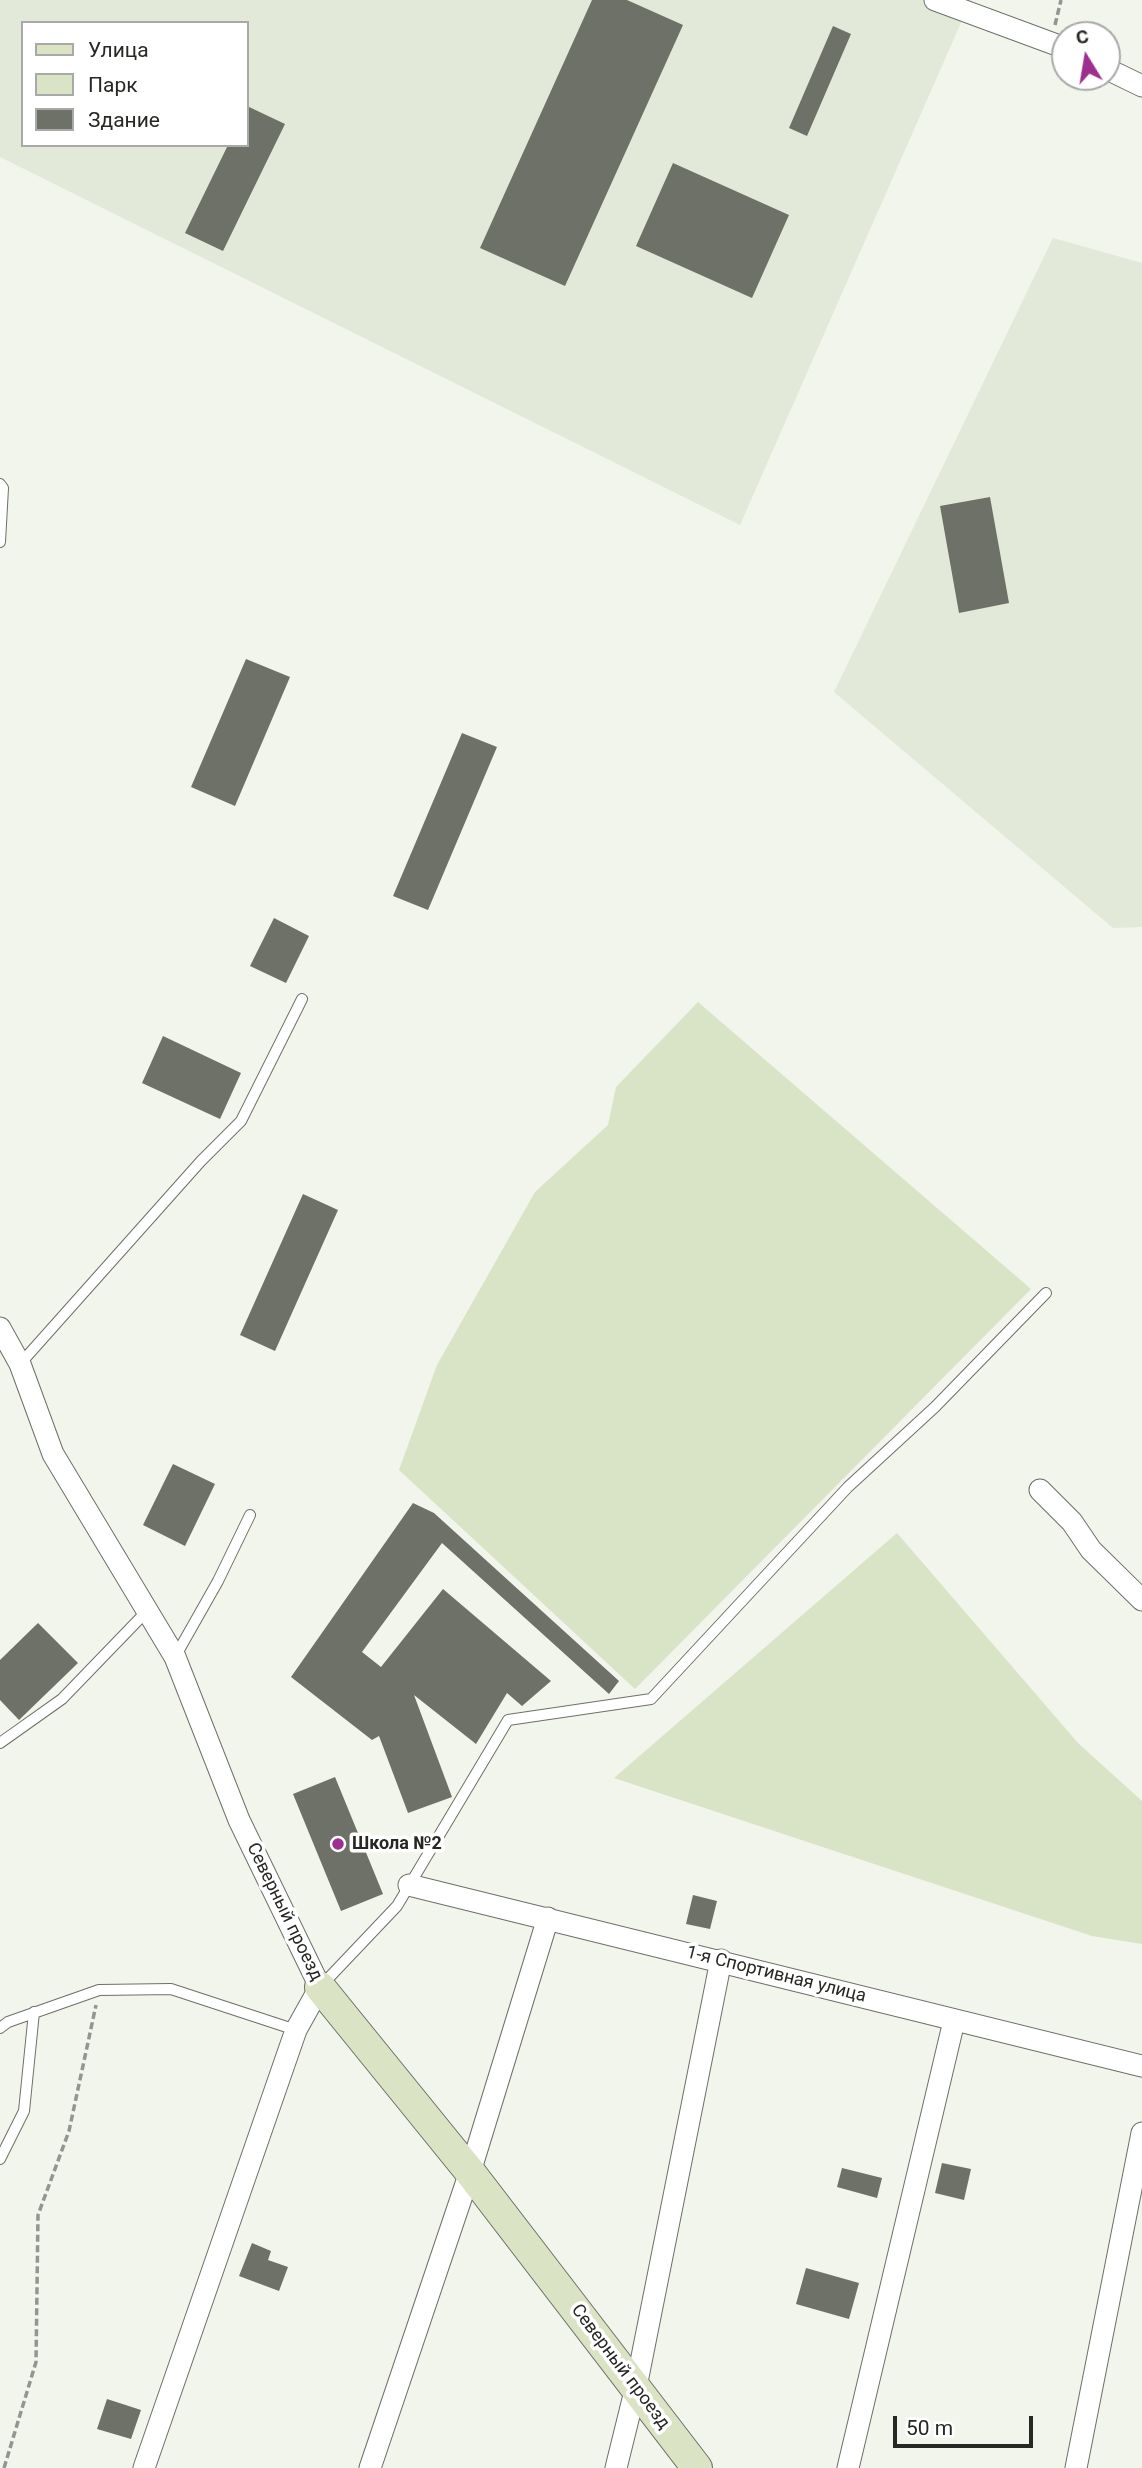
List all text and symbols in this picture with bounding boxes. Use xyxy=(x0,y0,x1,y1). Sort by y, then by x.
legend xyxy=(21,21,248,147)
north arrow xyxy=(1051,21,1121,91)
text: С xyxy=(1074,24,1091,49)
text: Улица xyxy=(88,38,149,62)
text: Парк xyxy=(88,73,138,97)
text: Здание xyxy=(88,108,160,132)
place label: Школа №2 xyxy=(352,1833,442,1855)
marker: Школа №2 xyxy=(330,1836,346,1852)
street label: Северный проезд xyxy=(241,1840,327,1984)
street label: 1-я Спортивная улица xyxy=(684,1942,868,2008)
street label: Северный проезд xyxy=(566,2300,674,2434)
scale bar xyxy=(897,2402,1037,2446)
text: 50 m xyxy=(906,2416,953,2440)

